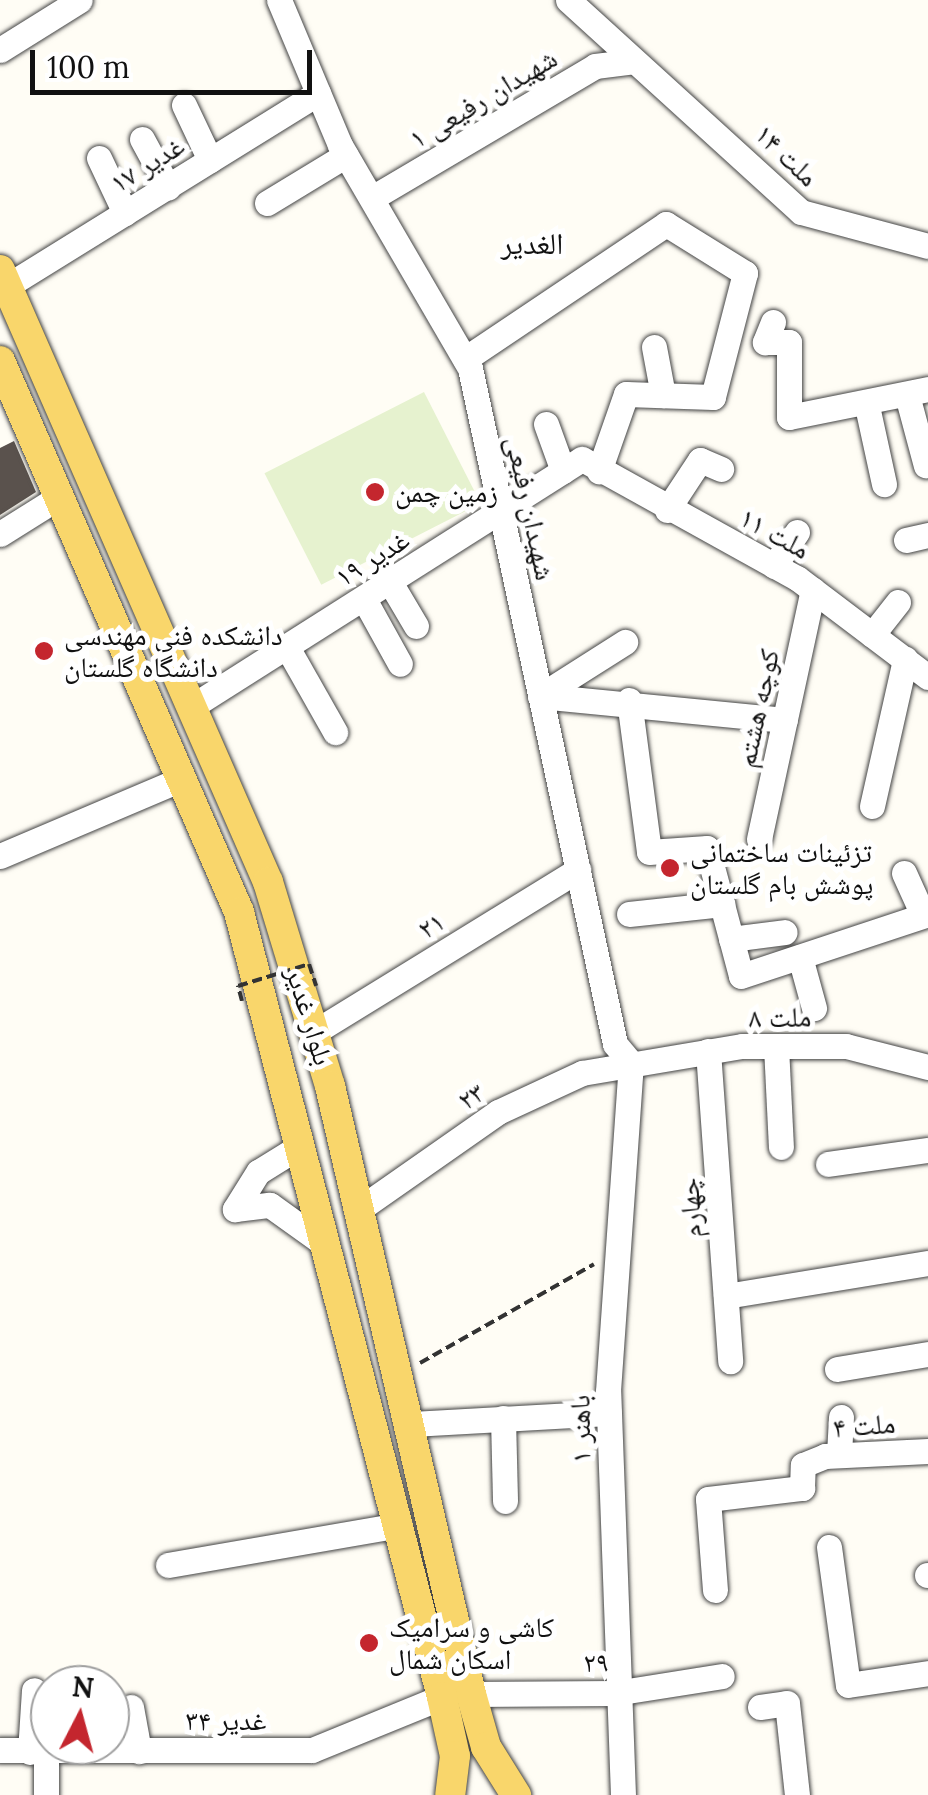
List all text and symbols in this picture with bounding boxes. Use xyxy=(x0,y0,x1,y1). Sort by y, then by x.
scale bar xyxy=(35,30,318,92)
street label: ۱ شهیدان رفیعی xyxy=(403,41,563,155)
text: 100 m xyxy=(47,48,130,86)
street label: ۱۴ ملت xyxy=(748,117,826,193)
street label: ۱۷ غدیر xyxy=(104,128,190,200)
district label: الغدیر xyxy=(501,225,563,261)
street label: شهیدان رفیعی xyxy=(499,433,563,583)
place label: زمین چمن xyxy=(395,475,498,509)
marker: زمین چمن xyxy=(364,481,386,503)
street label: ۱۱ ملت xyxy=(734,500,816,566)
street label: ۱۹ غدیر xyxy=(329,522,415,594)
place label: دانشکده فنی مهندسی دانشگاه گلستان xyxy=(64,618,283,684)
marker: دانشکده فنی مهندسی دانشگاه گلستان xyxy=(33,640,55,662)
street label: کوچه هشتم xyxy=(728,646,786,770)
place label: تزئینات ساختمانی پوشش بام گلستان xyxy=(690,835,873,901)
marker: تزئینات ساختمانی پوشش بام گلستان xyxy=(659,857,681,879)
street label: ۲۱ xyxy=(411,904,451,946)
street label: بلوار غدیر xyxy=(279,963,341,1069)
street label: ۸ ملت xyxy=(748,1000,812,1034)
street label: ۲۳ xyxy=(451,1075,491,1117)
street label: چهارم xyxy=(671,1177,709,1239)
street label: باهنر ۱ xyxy=(563,1394,597,1464)
street label: ۴ ملت xyxy=(832,1406,896,1444)
place label: کاشی و سرامیک اسکان شمال xyxy=(389,1610,554,1676)
marker: کاشی و سرامیک اسکان شمال xyxy=(358,1632,380,1654)
street label: ۲۹ xyxy=(583,1645,609,1679)
north arrow xyxy=(30,1665,130,1765)
text: N xyxy=(70,1668,96,1706)
street label: ۳۴ غدیر xyxy=(186,1703,266,1737)

